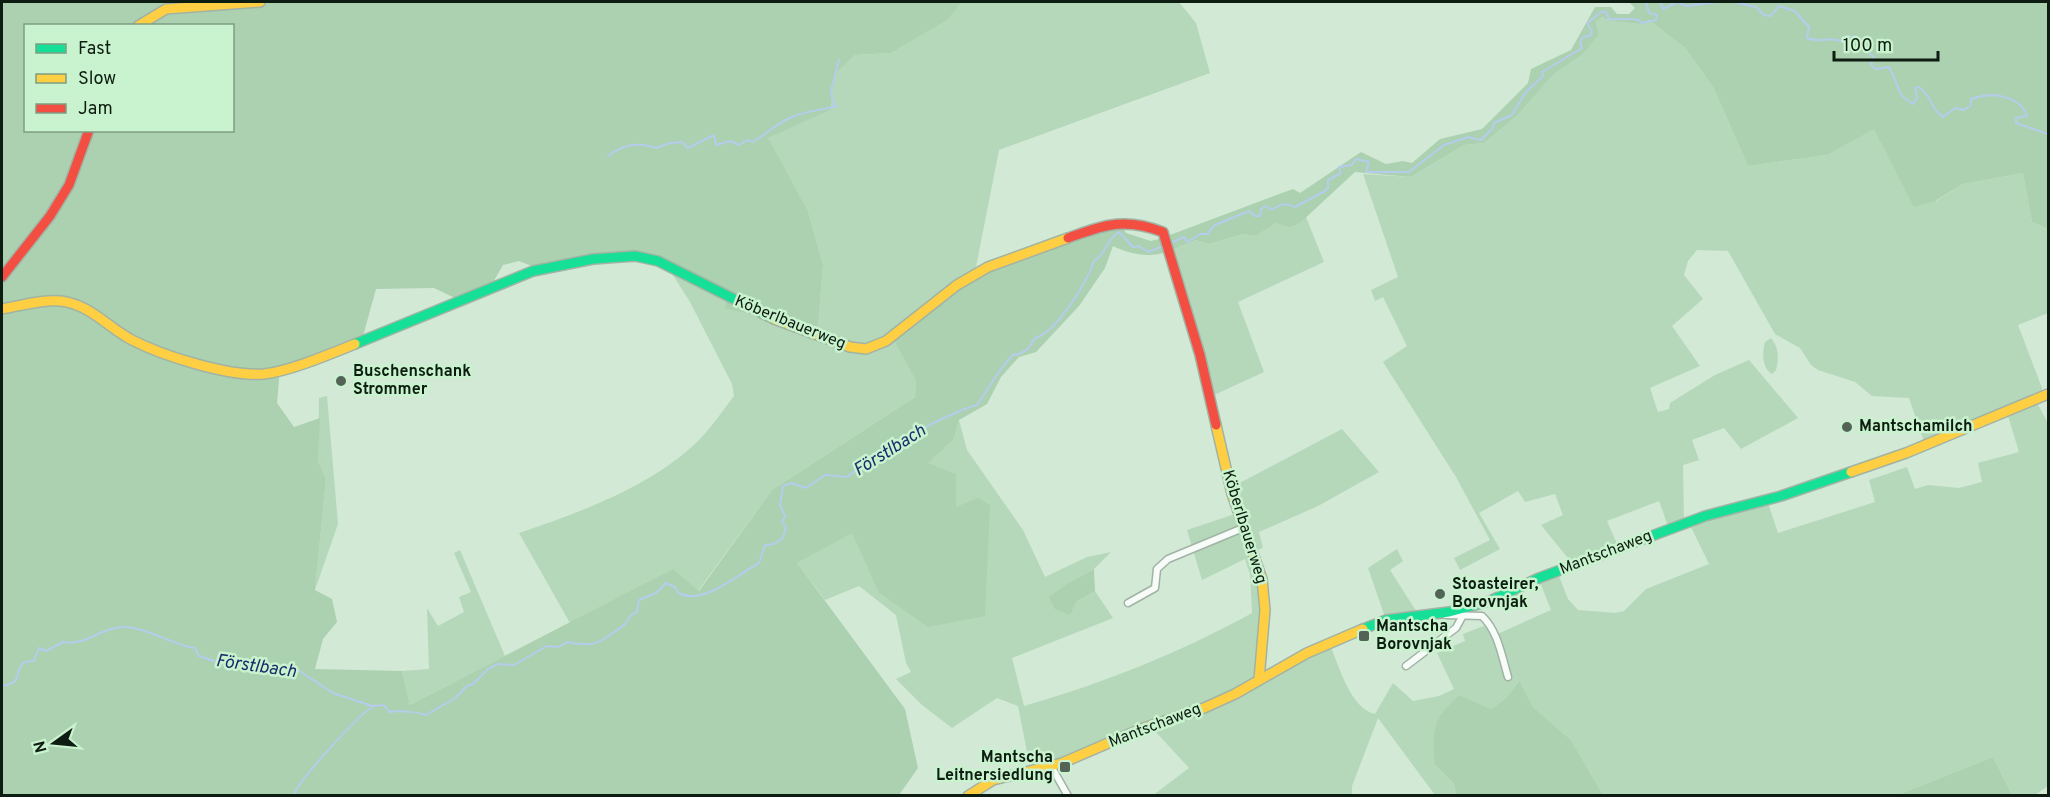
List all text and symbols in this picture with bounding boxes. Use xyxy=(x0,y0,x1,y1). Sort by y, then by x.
legend xyxy=(24,24,234,132)
scale bar xyxy=(1834,24,1938,62)
text: 100 m xyxy=(1843,35,1892,58)
text: Fast xyxy=(78,38,111,61)
text: Slow xyxy=(78,68,116,91)
text: Jam xyxy=(78,98,113,121)
street label: Köberlbauerweg xyxy=(731,292,849,354)
place label: Buschenschank Strommer xyxy=(353,362,471,400)
marker: Buschenschank Strommer xyxy=(334,374,348,388)
place label: Mantschamilch xyxy=(1859,417,1973,437)
water label: Förstlbach xyxy=(850,420,931,482)
marker: Mantschamilch xyxy=(1840,420,1854,434)
street label: Köberlbauerweg xyxy=(1217,468,1271,586)
street label: Mantschaweg xyxy=(1557,526,1655,580)
place label: Stoasteirer, Borovnjak xyxy=(1452,575,1539,613)
marker: Stoasteirer, Borovnjak xyxy=(1433,587,1447,601)
place label: Mantscha Borovnjak xyxy=(1376,617,1452,655)
marker: Mantscha Borovnjak xyxy=(1357,629,1371,643)
water label: Förstlbach xyxy=(214,650,298,684)
street label: Mantschaweg xyxy=(1106,699,1204,753)
north arrow xyxy=(24,713,84,773)
text: N xyxy=(30,738,53,755)
place label: Mantscha Leitnersiedlung xyxy=(936,748,1053,786)
marker: Mantscha Leitnersiedlung xyxy=(1058,760,1072,774)

